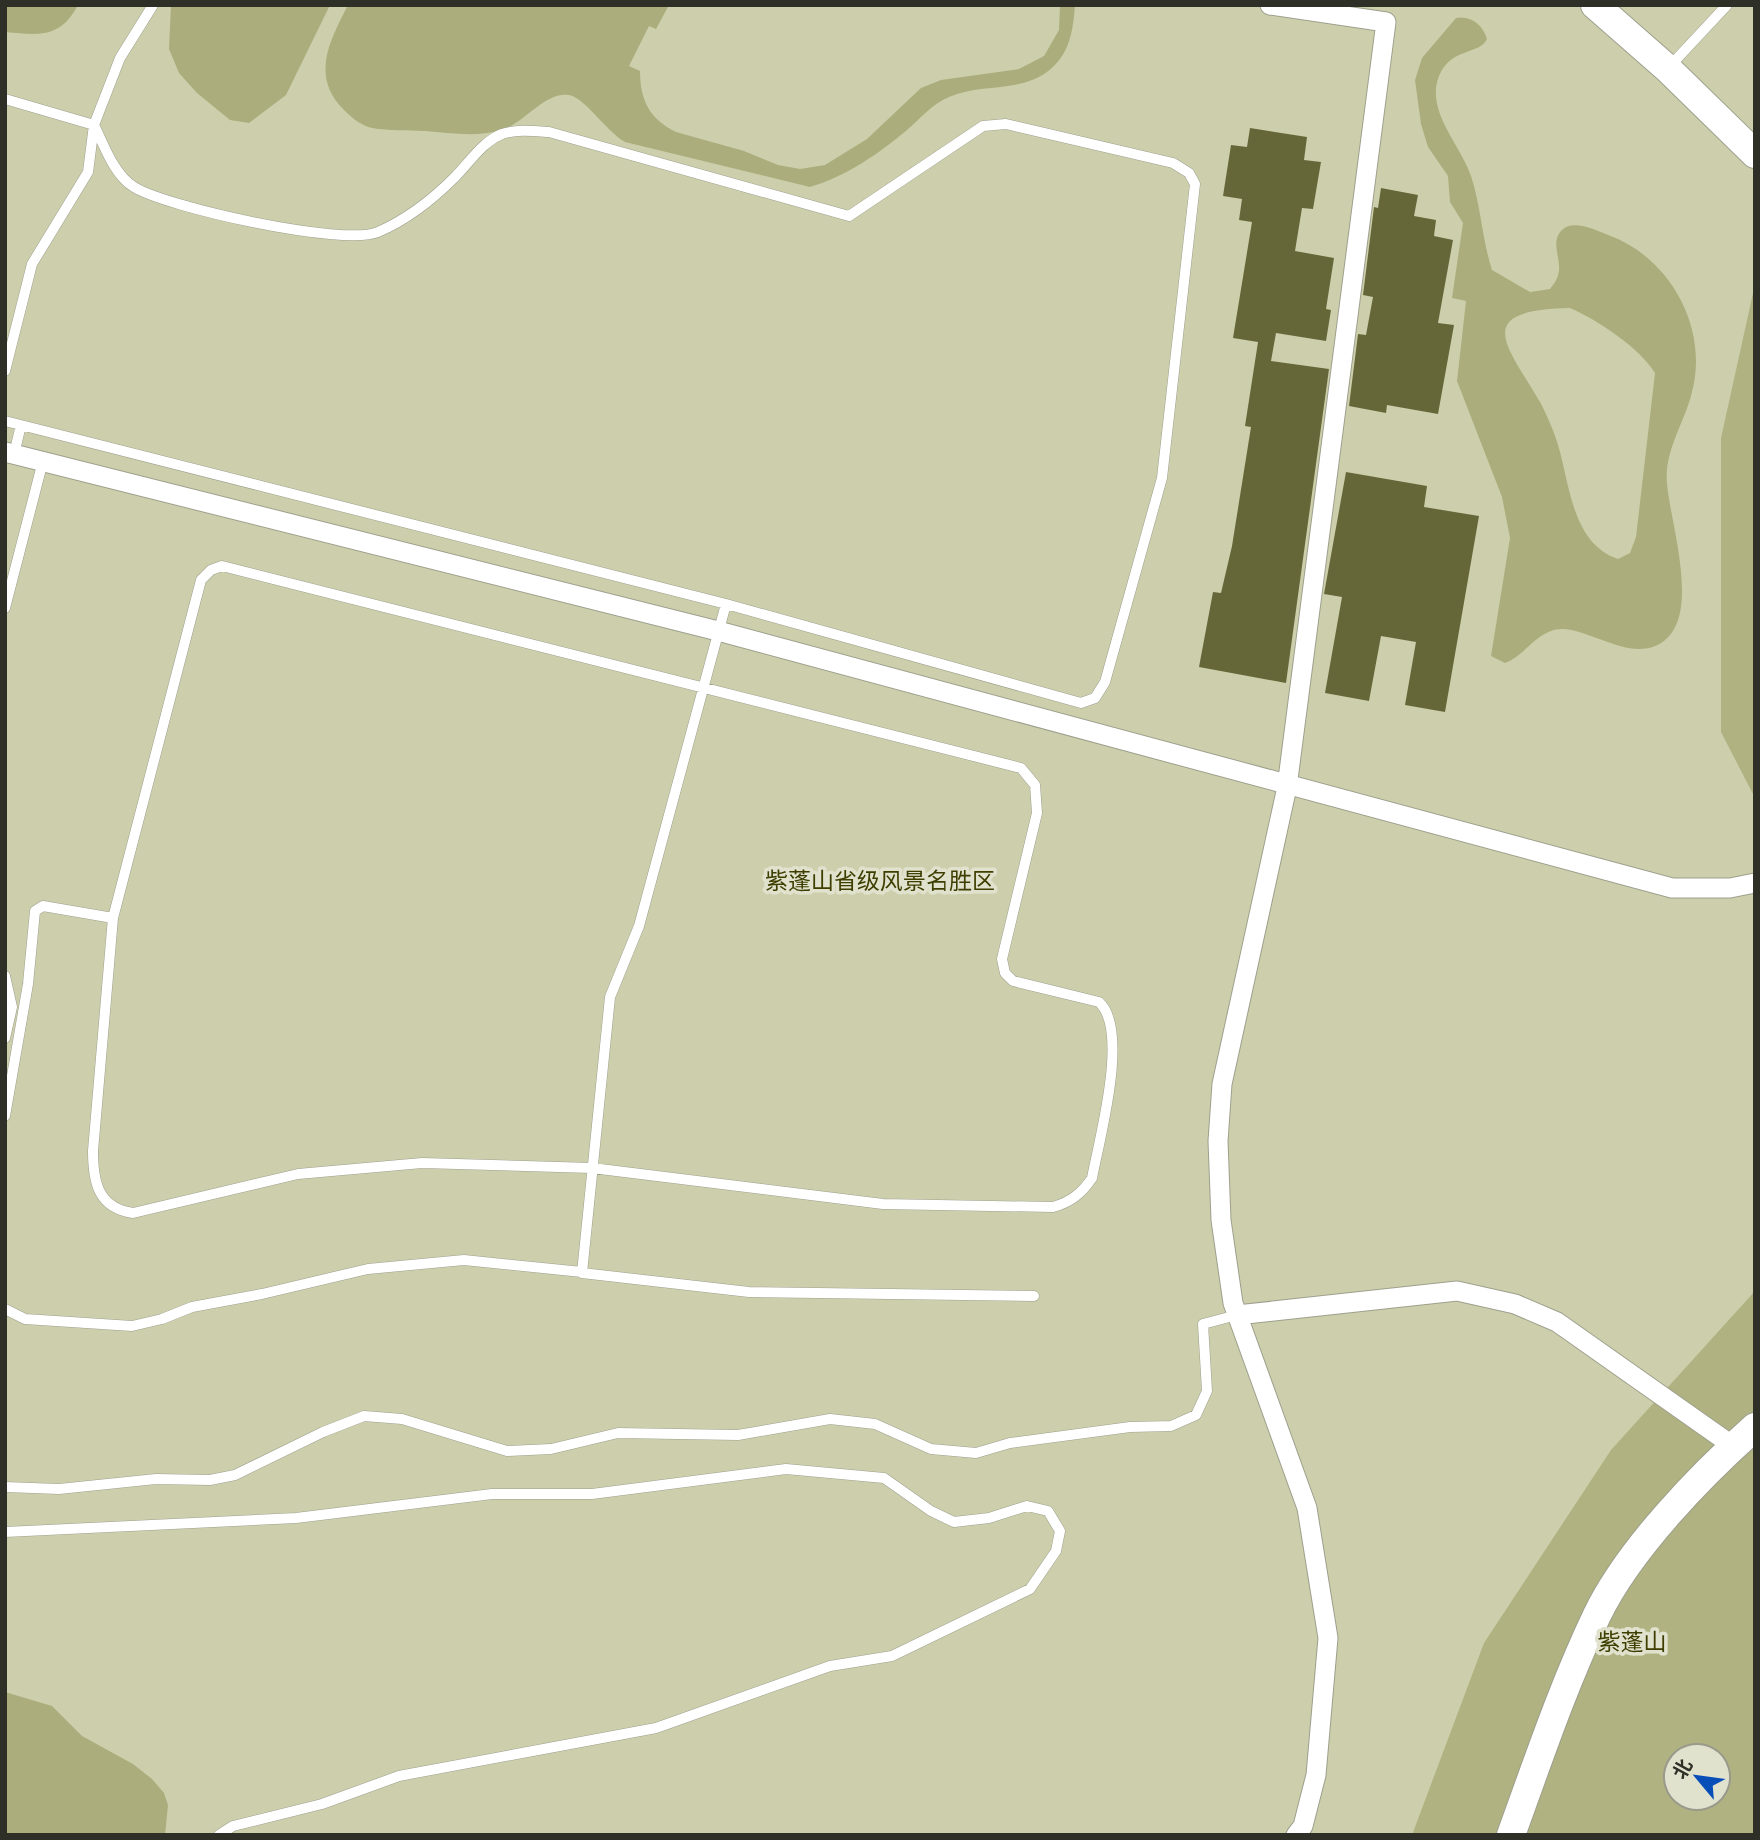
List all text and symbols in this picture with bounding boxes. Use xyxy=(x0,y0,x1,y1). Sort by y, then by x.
park label: 紫蓬山省级风景名胜区 xyxy=(765,868,995,895)
park label: 紫蓬山 xyxy=(1598,1629,1667,1656)
north arrow xyxy=(1662,1742,1732,1812)
text: 北 xyxy=(1669,1756,1697,1783)

